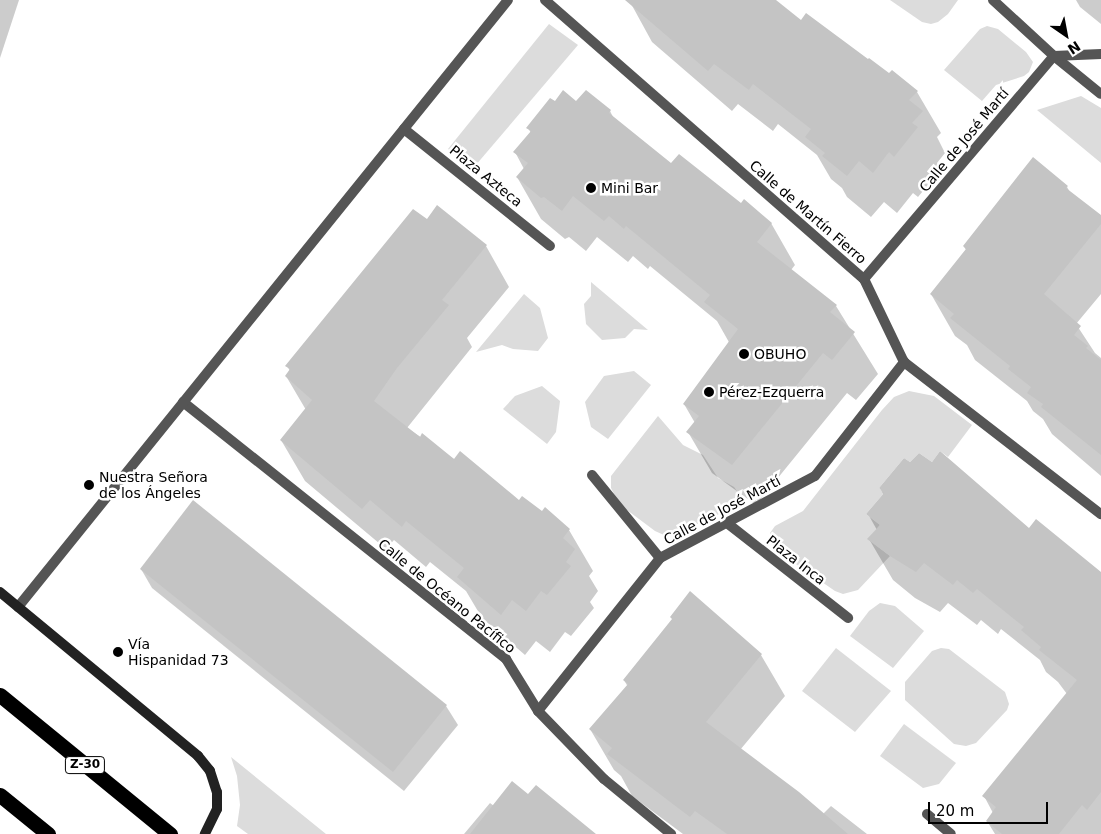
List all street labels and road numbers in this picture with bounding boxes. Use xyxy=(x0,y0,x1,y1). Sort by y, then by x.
street label: Calle de José Martí xyxy=(916,85,1012,195)
street label: Plaza Azteca xyxy=(446,142,526,210)
street label: Calle de Martín Fierro xyxy=(746,157,870,267)
street label: Calle de José Martí xyxy=(661,472,783,548)
street label: Plaza Inca xyxy=(763,532,829,588)
street label: Calle de Océano Pacífico xyxy=(375,535,519,657)
road number: Z-30 xyxy=(64,756,106,774)

